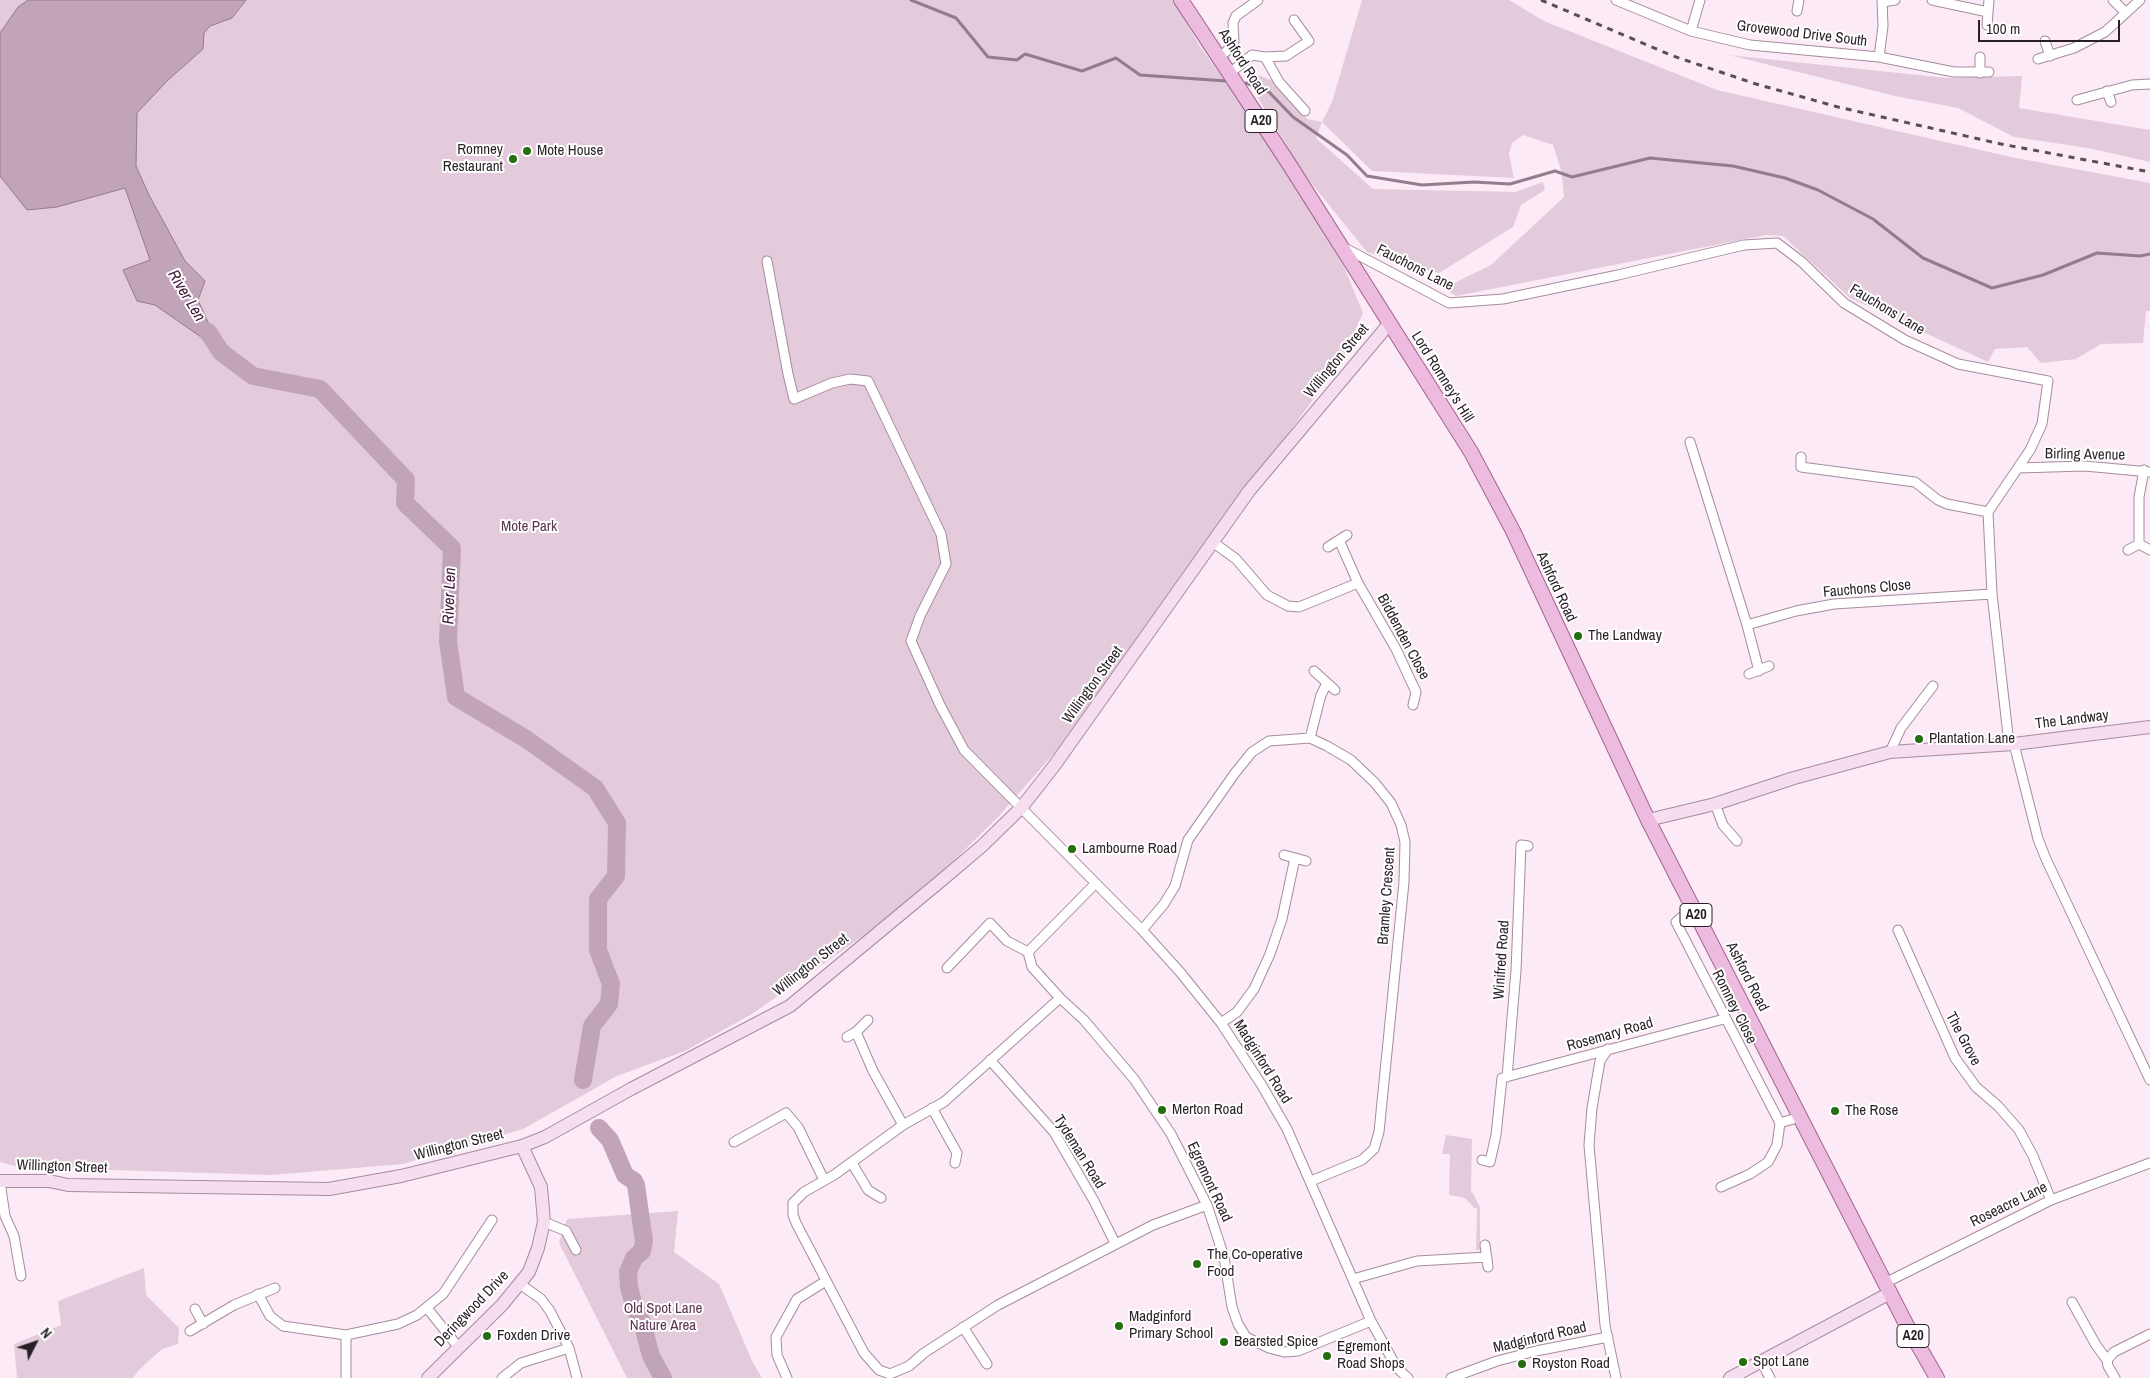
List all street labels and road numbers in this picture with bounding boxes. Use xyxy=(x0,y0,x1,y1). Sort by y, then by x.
street label: Grovewood Drive South xyxy=(1736,17,1868,51)
street label: Ashford Road xyxy=(1214,26,1270,98)
road number: A20 xyxy=(1245,110,1277,132)
street label: Fauchons Lane xyxy=(1373,241,1457,295)
street label: Fauchons Lane xyxy=(1846,281,1928,339)
street label: Willington Street xyxy=(1301,320,1373,402)
street label: Lord Romney's Hill xyxy=(1407,328,1477,426)
street label: Birling Avenue xyxy=(2045,445,2125,465)
street label: Ashford Road xyxy=(1532,549,1580,625)
street label: Fauchons Close xyxy=(1822,576,1912,602)
street label: Biddenden Close xyxy=(1373,591,1433,683)
street label: Willington Street xyxy=(1059,643,1127,727)
street label: The Landway xyxy=(2034,707,2110,733)
street label: Bramley Crescent xyxy=(1375,847,1399,945)
road number: A20 xyxy=(1680,904,1712,926)
street label: Winifred Road xyxy=(1490,920,1514,1000)
street label: Willington Street xyxy=(770,930,852,1000)
street label: Ashford Road xyxy=(1722,939,1772,1015)
street label: Romney Close xyxy=(1708,967,1760,1047)
street label: The Grove xyxy=(1941,1009,1985,1069)
street label: Rosemary Road xyxy=(1565,1014,1655,1056)
street label: Madginford Road xyxy=(1229,1017,1295,1107)
street label: Tydeman Road xyxy=(1049,1112,1109,1192)
street label: Willington Street xyxy=(413,1125,505,1165)
street label: Egremont Road xyxy=(1183,1139,1235,1225)
street label: Willington Street xyxy=(16,1156,108,1178)
street label: Roseacre Lane xyxy=(1968,1179,2050,1231)
street label: Deringwood Drive xyxy=(431,1267,513,1351)
street label: Madginford Road xyxy=(1492,1319,1588,1357)
road number: A20 xyxy=(1897,1324,1929,1348)

